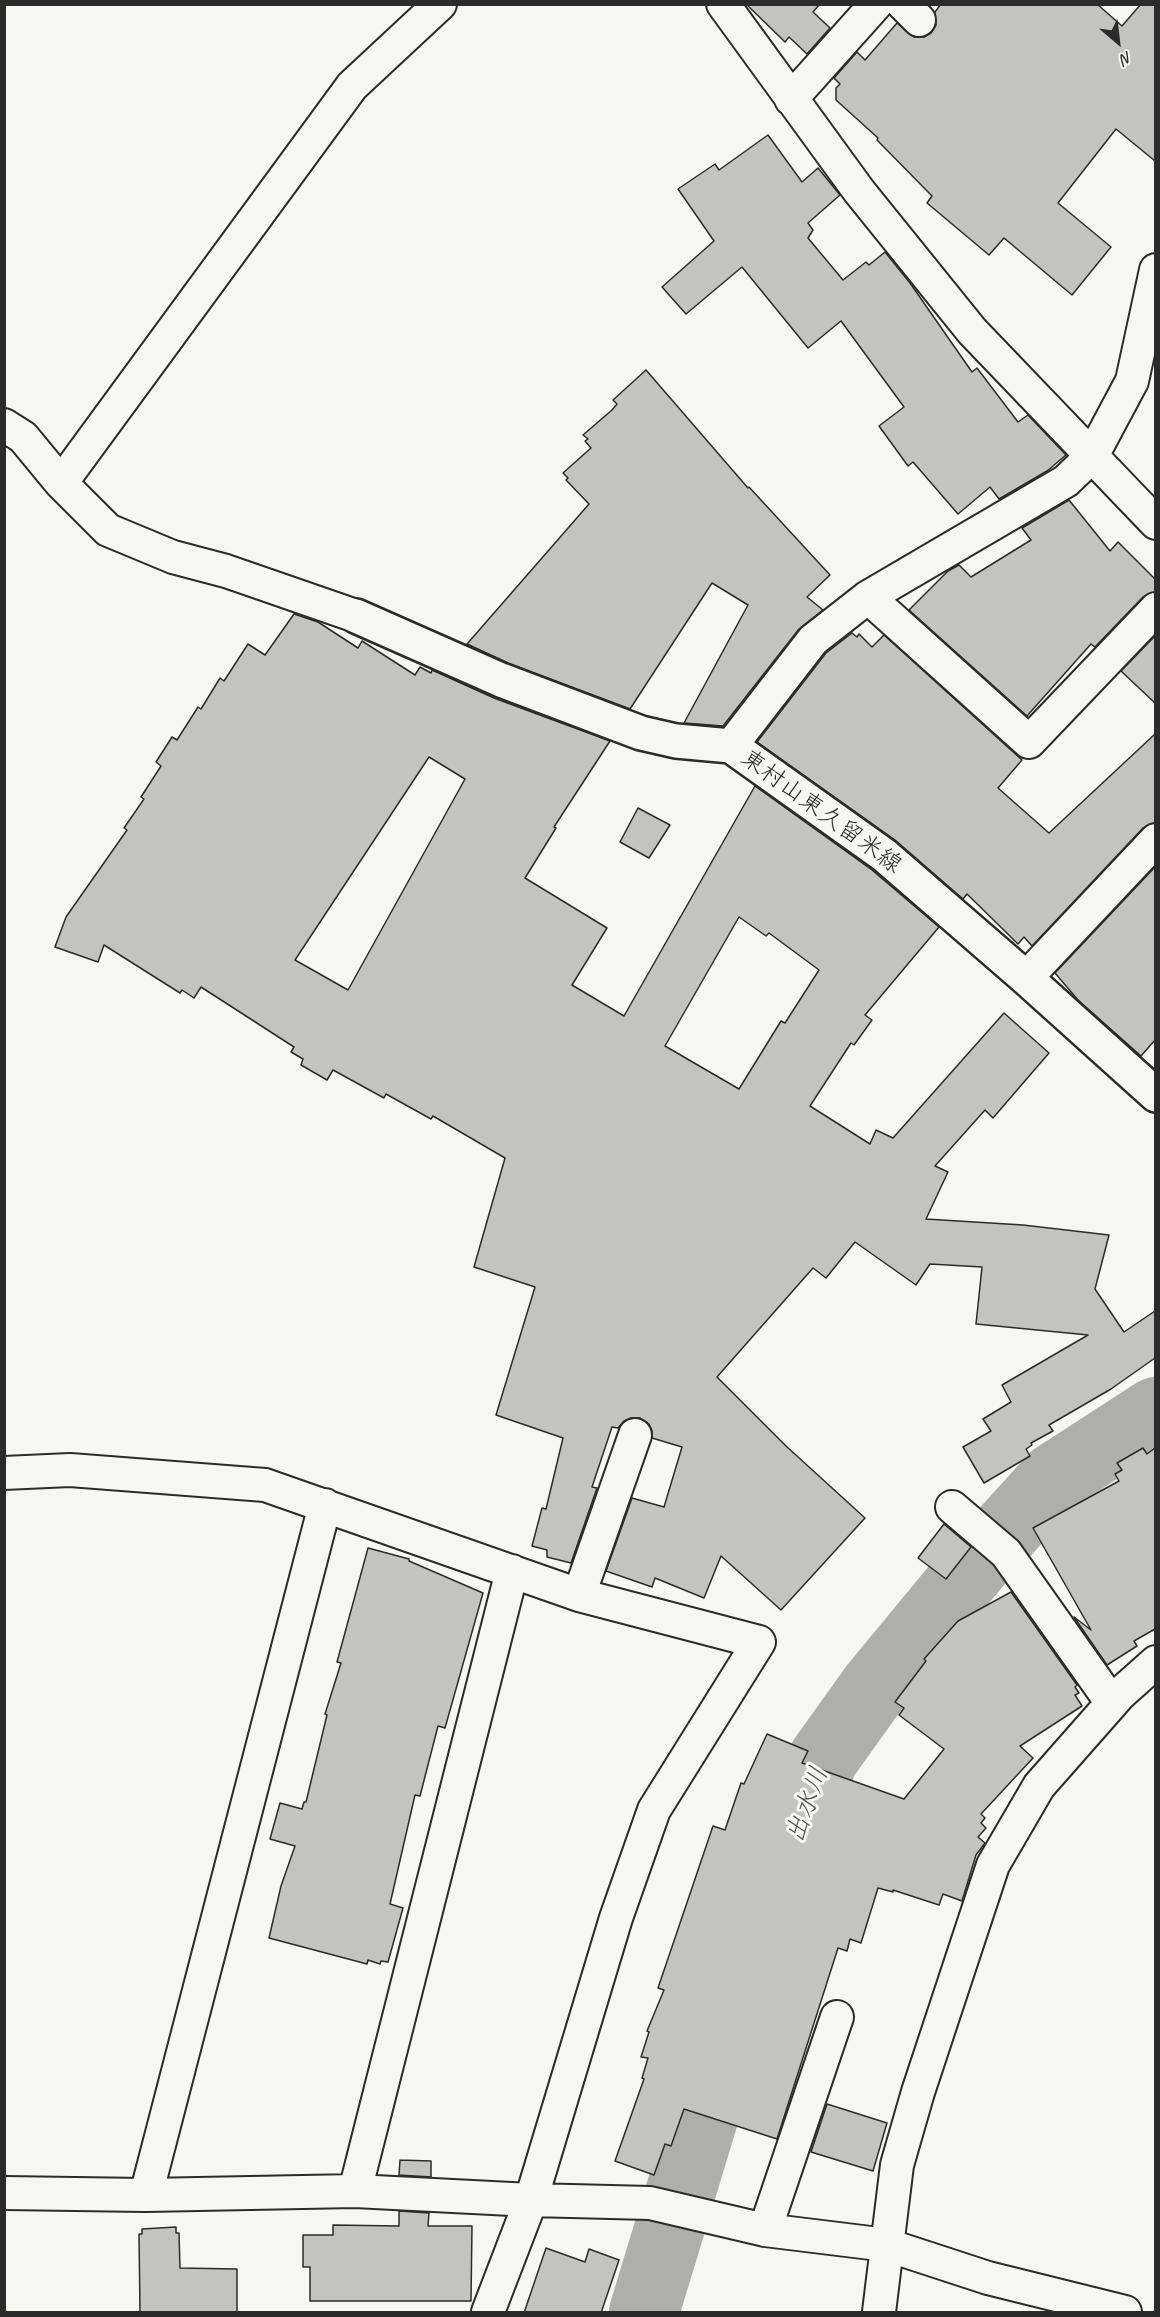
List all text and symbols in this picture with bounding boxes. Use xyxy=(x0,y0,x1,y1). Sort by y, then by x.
north arrow xyxy=(1088,12,1148,72)
text: N xyxy=(1117,47,1136,69)
street label: 東村山東久留米線 xyxy=(735,744,907,880)
water label: 出水川 xyxy=(780,1763,836,1847)

